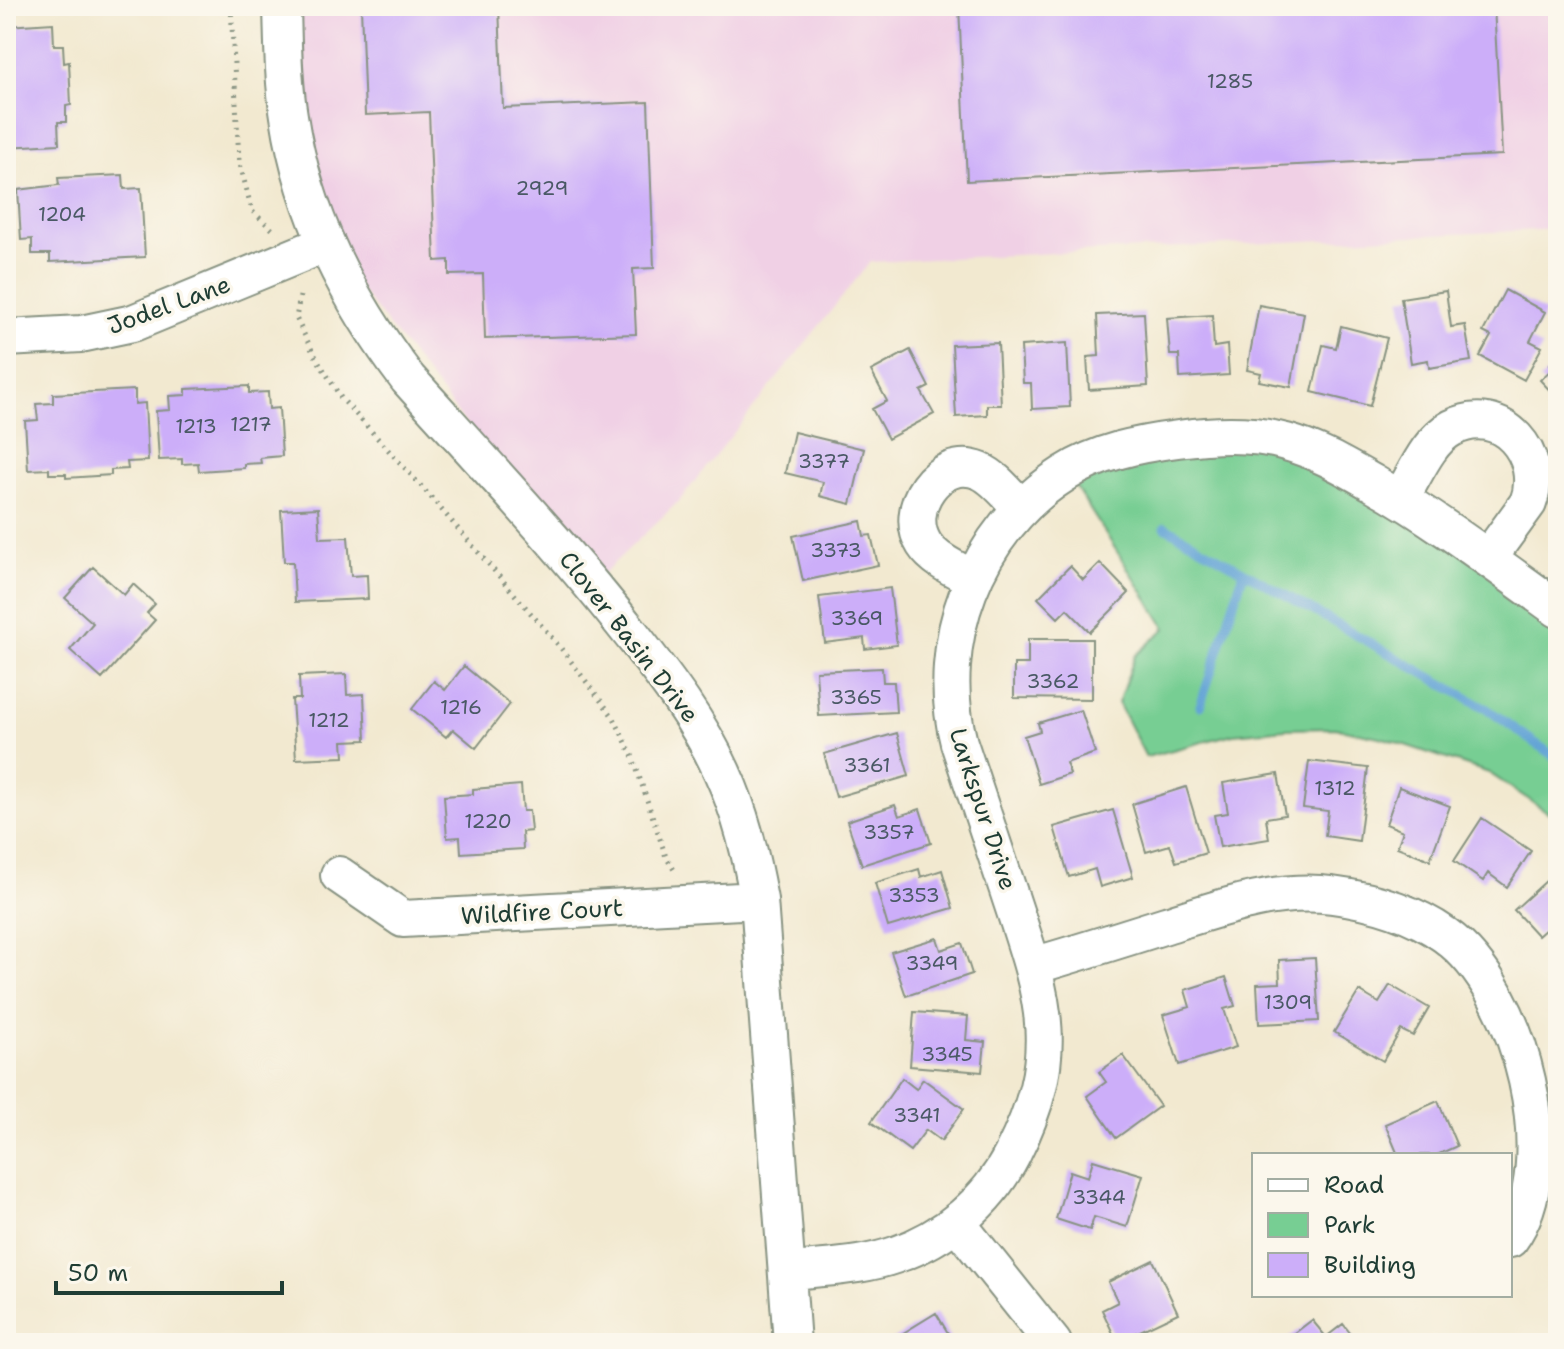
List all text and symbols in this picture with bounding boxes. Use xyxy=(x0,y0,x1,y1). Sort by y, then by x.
house number: 1285 xyxy=(1207,68,1253,94)
house number: 2929 xyxy=(516,175,568,201)
house number: 1204 xyxy=(38,201,86,227)
street label: Jodel Lane xyxy=(103,268,235,342)
house number: 1217 xyxy=(230,411,272,437)
house number: 1213 xyxy=(175,413,217,439)
house number: 3377 xyxy=(798,448,850,474)
house number: 3373 xyxy=(810,537,862,563)
street label: Clover Basin Drive xyxy=(552,545,706,729)
house number: 3369 xyxy=(831,605,883,631)
house number: 3362 xyxy=(1026,668,1080,694)
house number: 3365 xyxy=(830,684,882,710)
house number: 1216 xyxy=(440,694,482,720)
house number: 1212 xyxy=(308,707,350,733)
street label: Larkspur Drive xyxy=(942,724,1024,894)
house number: 3361 xyxy=(843,752,891,778)
house number: 1312 xyxy=(1314,775,1356,801)
house number: 1220 xyxy=(464,808,512,834)
house number: 3357 xyxy=(863,819,915,845)
house number: 3353 xyxy=(888,882,940,908)
street label: Wildfire Court xyxy=(460,892,624,932)
house number: 3349 xyxy=(905,950,959,976)
house number: 1309 xyxy=(1264,989,1312,1015)
house number: 3345 xyxy=(921,1041,973,1067)
house number: 3341 xyxy=(893,1102,941,1128)
legend xyxy=(1252,1153,1512,1297)
text: Road xyxy=(1324,1169,1384,1201)
house number: 3344 xyxy=(1072,1184,1126,1210)
text: Park xyxy=(1324,1209,1376,1241)
scale bar xyxy=(56,1245,282,1295)
text: Building xyxy=(1324,1249,1416,1281)
text: 50 m xyxy=(68,1257,128,1289)

